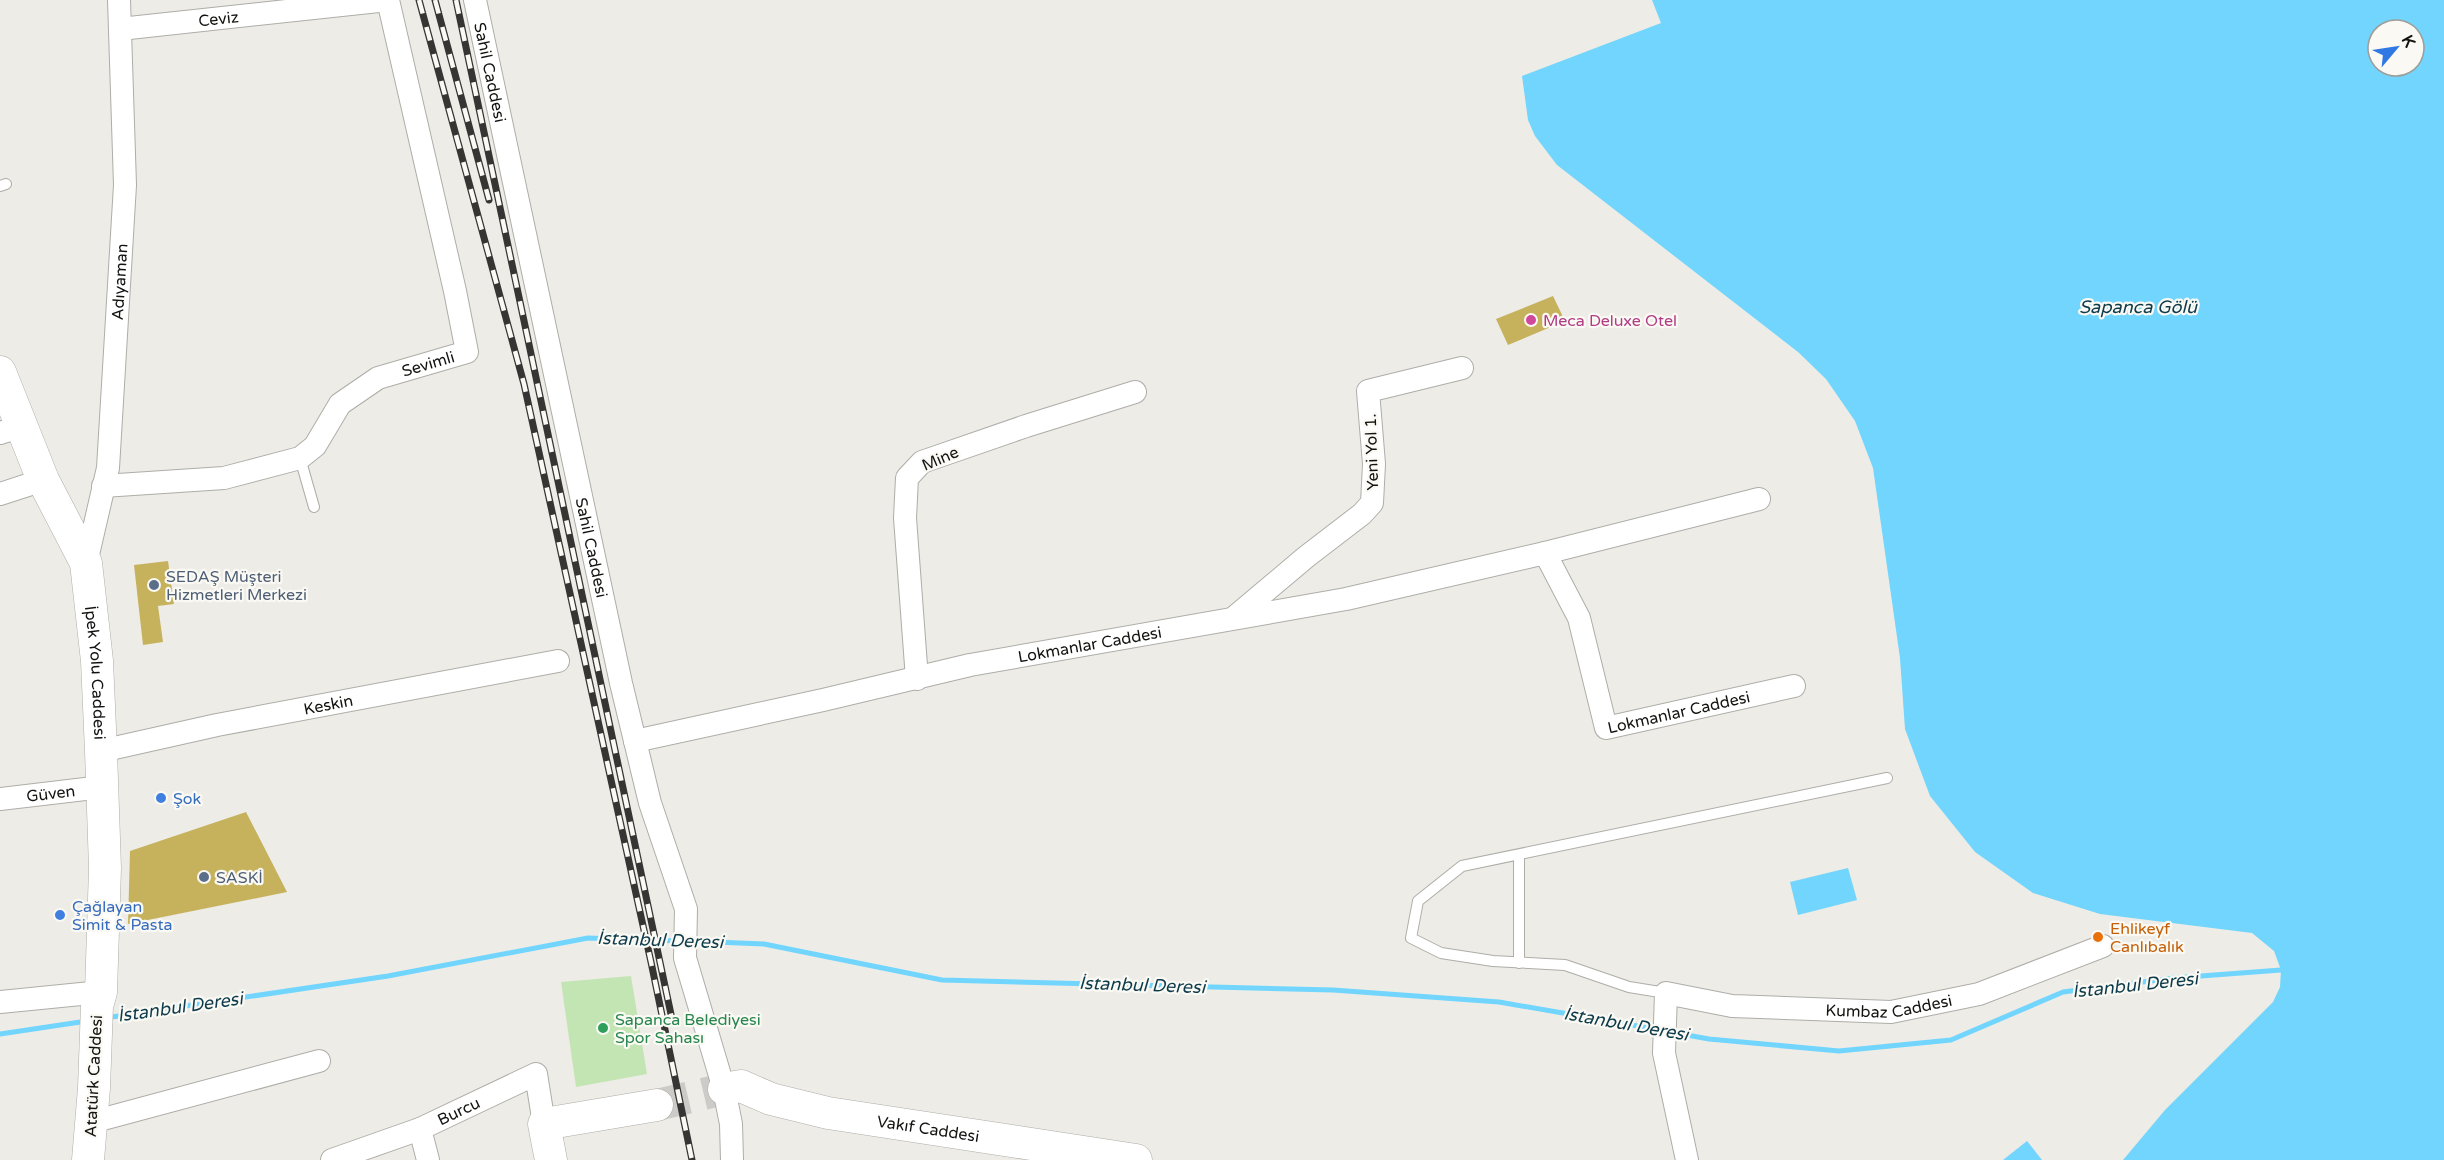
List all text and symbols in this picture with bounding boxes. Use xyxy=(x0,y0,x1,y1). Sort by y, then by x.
street label: Ceviz xyxy=(197,7,240,31)
north arrow xyxy=(2366,18,2426,78)
street label: Sahil Caddesi xyxy=(469,21,510,124)
text: K xyxy=(2397,32,2420,51)
street label: Adıyaman xyxy=(108,243,132,321)
water label: Sapanca Gölü xyxy=(2079,296,2198,318)
place label: Meca Deluxe Otel xyxy=(1543,311,1677,331)
marker: Meca Deluxe Otel xyxy=(1524,313,1538,327)
street label: Sevimli xyxy=(399,347,457,382)
street label: Yeni Yol 1. xyxy=(1361,413,1383,491)
street label: Mine xyxy=(919,442,962,476)
street label: Sahil Caddesi xyxy=(571,496,612,600)
place label: SEDAŞ Müşteri Hizmetleri Merkezi xyxy=(166,567,307,605)
marker: SEDAŞ Müşteri Hizmetleri Merkezi xyxy=(147,578,161,592)
street label: İpek Yolu Caddesi xyxy=(80,605,109,740)
street label: Lokmanlar Caddesi xyxy=(1016,623,1163,667)
street label: Lokmanlar Caddesi xyxy=(1606,687,1752,738)
street label: Keskin xyxy=(302,691,355,720)
street label: Güven xyxy=(25,781,76,807)
place label: Şok xyxy=(173,789,202,809)
marker: Şok xyxy=(154,791,168,805)
place label: SASKİ xyxy=(216,868,263,888)
marker: SASKİ xyxy=(197,870,211,884)
place label: Çağlayan Simit & Pasta xyxy=(72,897,173,935)
marker: Çağlayan Simit & Pasta xyxy=(53,908,67,922)
place label: Ehlikeyf Canlıbalık xyxy=(2110,919,2184,957)
water label: İstanbul Deresi xyxy=(597,927,726,953)
marker: Ehlikeyf Canlıbalık xyxy=(2091,930,2105,944)
water label: İstanbul Deresi xyxy=(2071,967,2201,1003)
water label: İstanbul Deresi xyxy=(1079,972,1208,998)
water label: İstanbul Deresi xyxy=(116,987,247,1027)
street label: Kumbaz Caddesi xyxy=(1825,991,1954,1023)
water label: İstanbul Deresi xyxy=(1562,1002,1693,1046)
place label: Sapanca Belediyesi Spor Sahası xyxy=(615,1010,761,1048)
street label: Atatürk Caddesi xyxy=(81,1014,107,1138)
marker: Sapanca Belediyesi Spor Sahası xyxy=(596,1021,610,1035)
street label: Burcu xyxy=(434,1093,484,1130)
street label: Vakıf Caddesi xyxy=(875,1112,981,1147)

